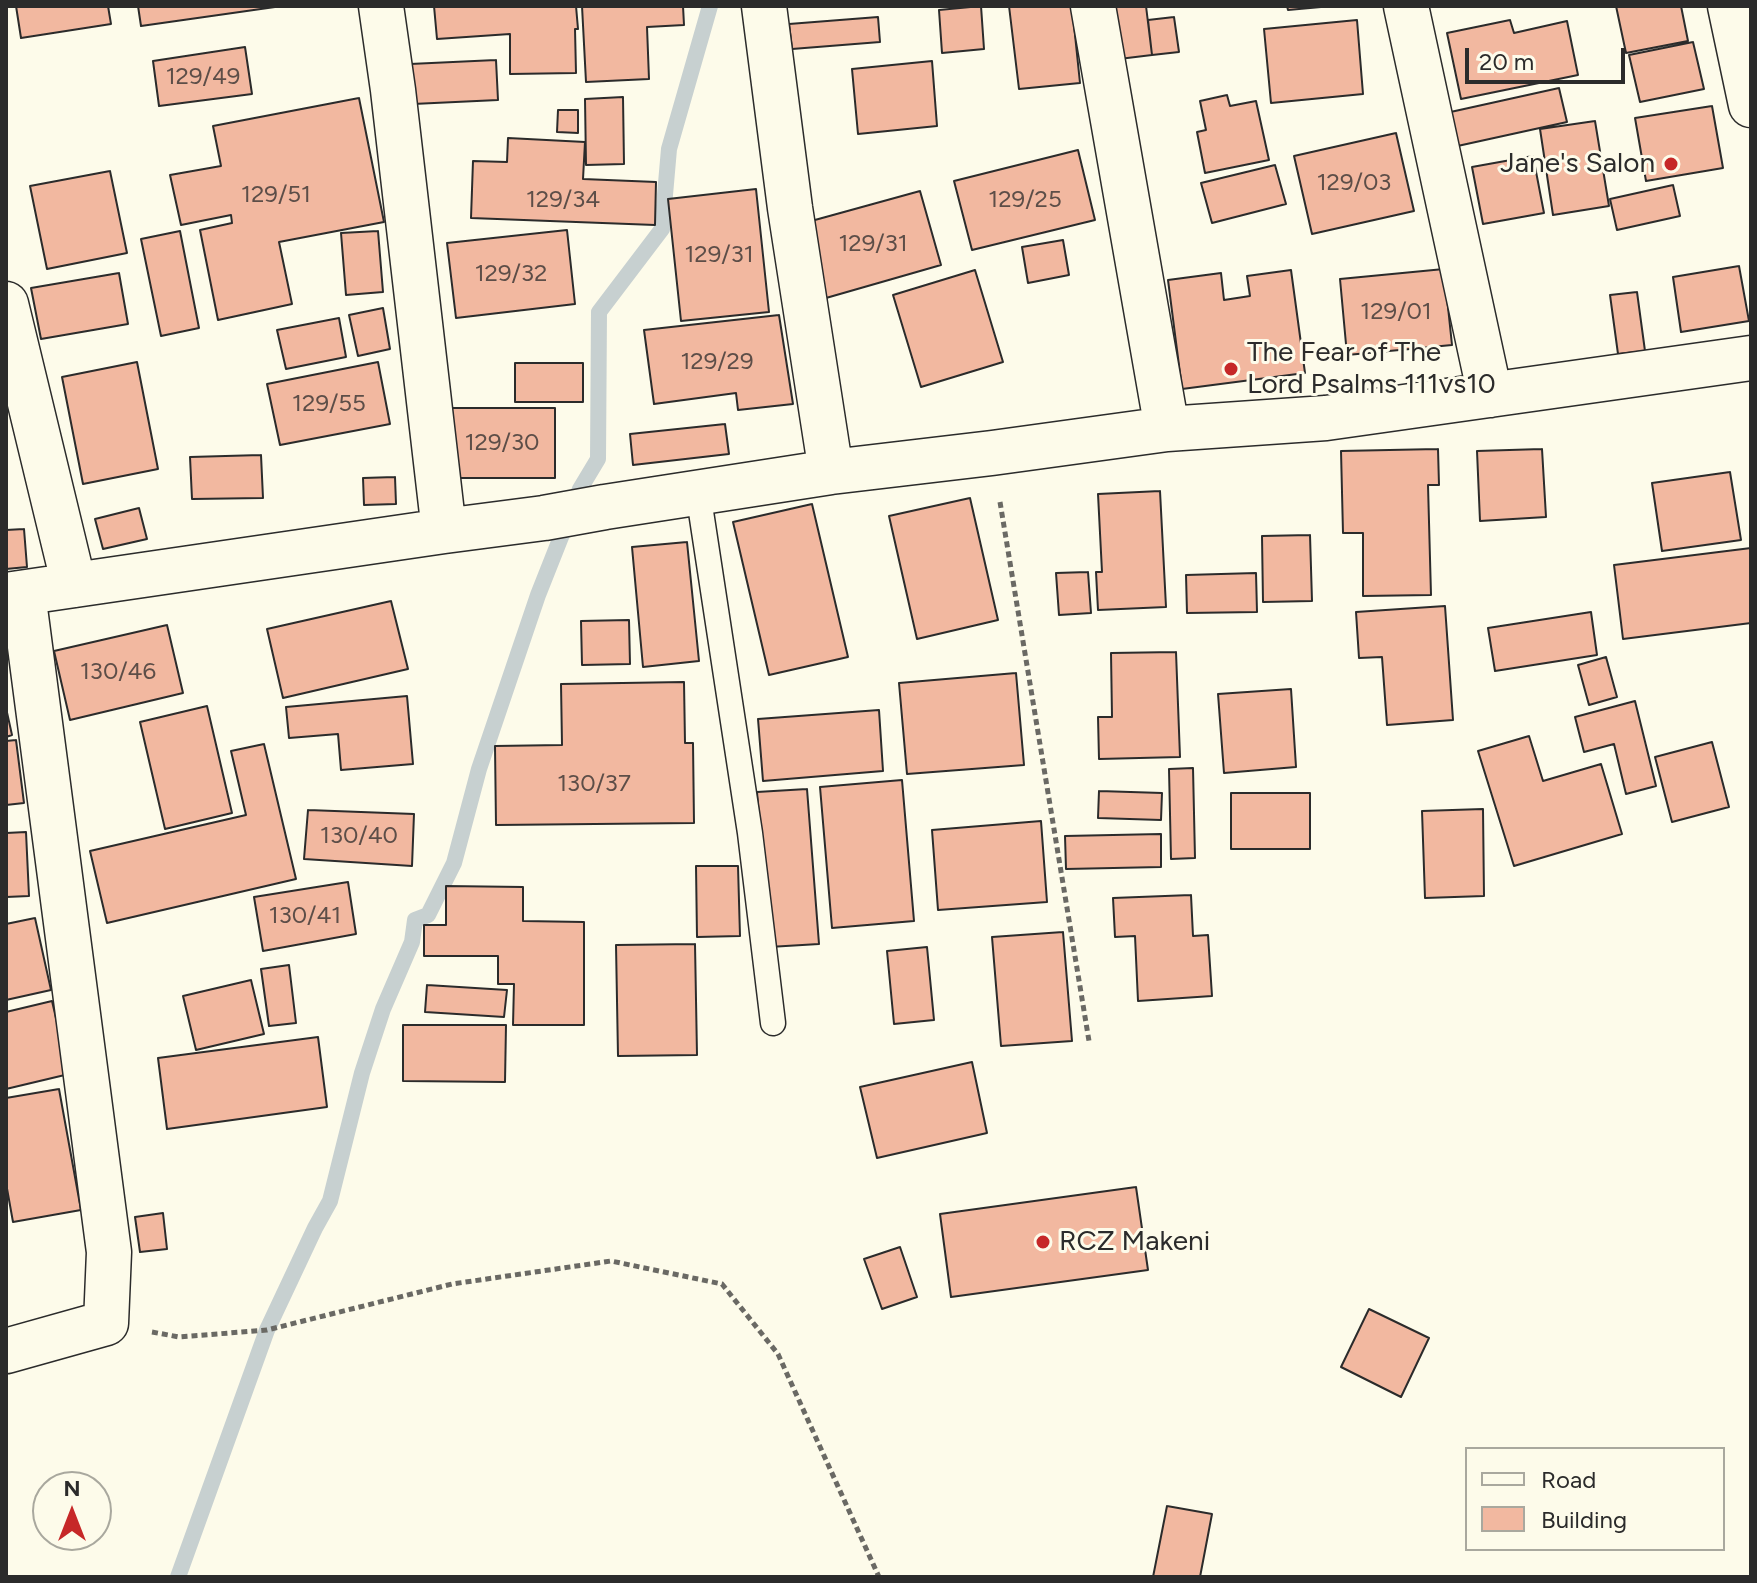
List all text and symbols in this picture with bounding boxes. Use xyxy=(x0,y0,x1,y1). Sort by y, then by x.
scale bar xyxy=(1469,32,1629,82)
text: 20 m xyxy=(1479,47,1534,76)
house number: 129/49 xyxy=(166,63,240,91)
place label: Jane's Salon xyxy=(1500,147,1655,181)
marker: Jane's Salon xyxy=(1662,155,1680,173)
house number: 129/03 xyxy=(1317,169,1391,197)
house number: 129/51 xyxy=(241,181,311,209)
house number: 129/34 xyxy=(526,186,600,214)
house number: 129/25 xyxy=(988,186,1062,214)
house number: 129/31 xyxy=(838,230,908,258)
house number: 129/31 xyxy=(684,241,754,269)
house number: 129/32 xyxy=(475,260,547,288)
house number: 129/01 xyxy=(1360,298,1432,326)
place label: The Fear of The Lord Psalms 111vs10 xyxy=(1247,336,1496,402)
house number: 129/29 xyxy=(680,348,754,376)
marker: The Fear of The Lord Psalms 111vs10 xyxy=(1222,360,1240,378)
house number: 129/55 xyxy=(292,390,366,418)
house number: 129/30 xyxy=(465,429,539,457)
house number: 130/46 xyxy=(80,658,156,686)
house number: 130/37 xyxy=(557,770,631,798)
house number: 130/40 xyxy=(320,822,398,850)
house number: 130/41 xyxy=(269,902,341,930)
place label: RCZ Makeni xyxy=(1059,1225,1210,1259)
marker: RCZ Makeni xyxy=(1034,1233,1052,1251)
legend xyxy=(1465,1447,1725,1551)
text: Road xyxy=(1541,1465,1596,1494)
north arrow xyxy=(32,1471,112,1551)
text: N xyxy=(63,1475,81,1502)
text: Building xyxy=(1541,1505,1627,1534)

